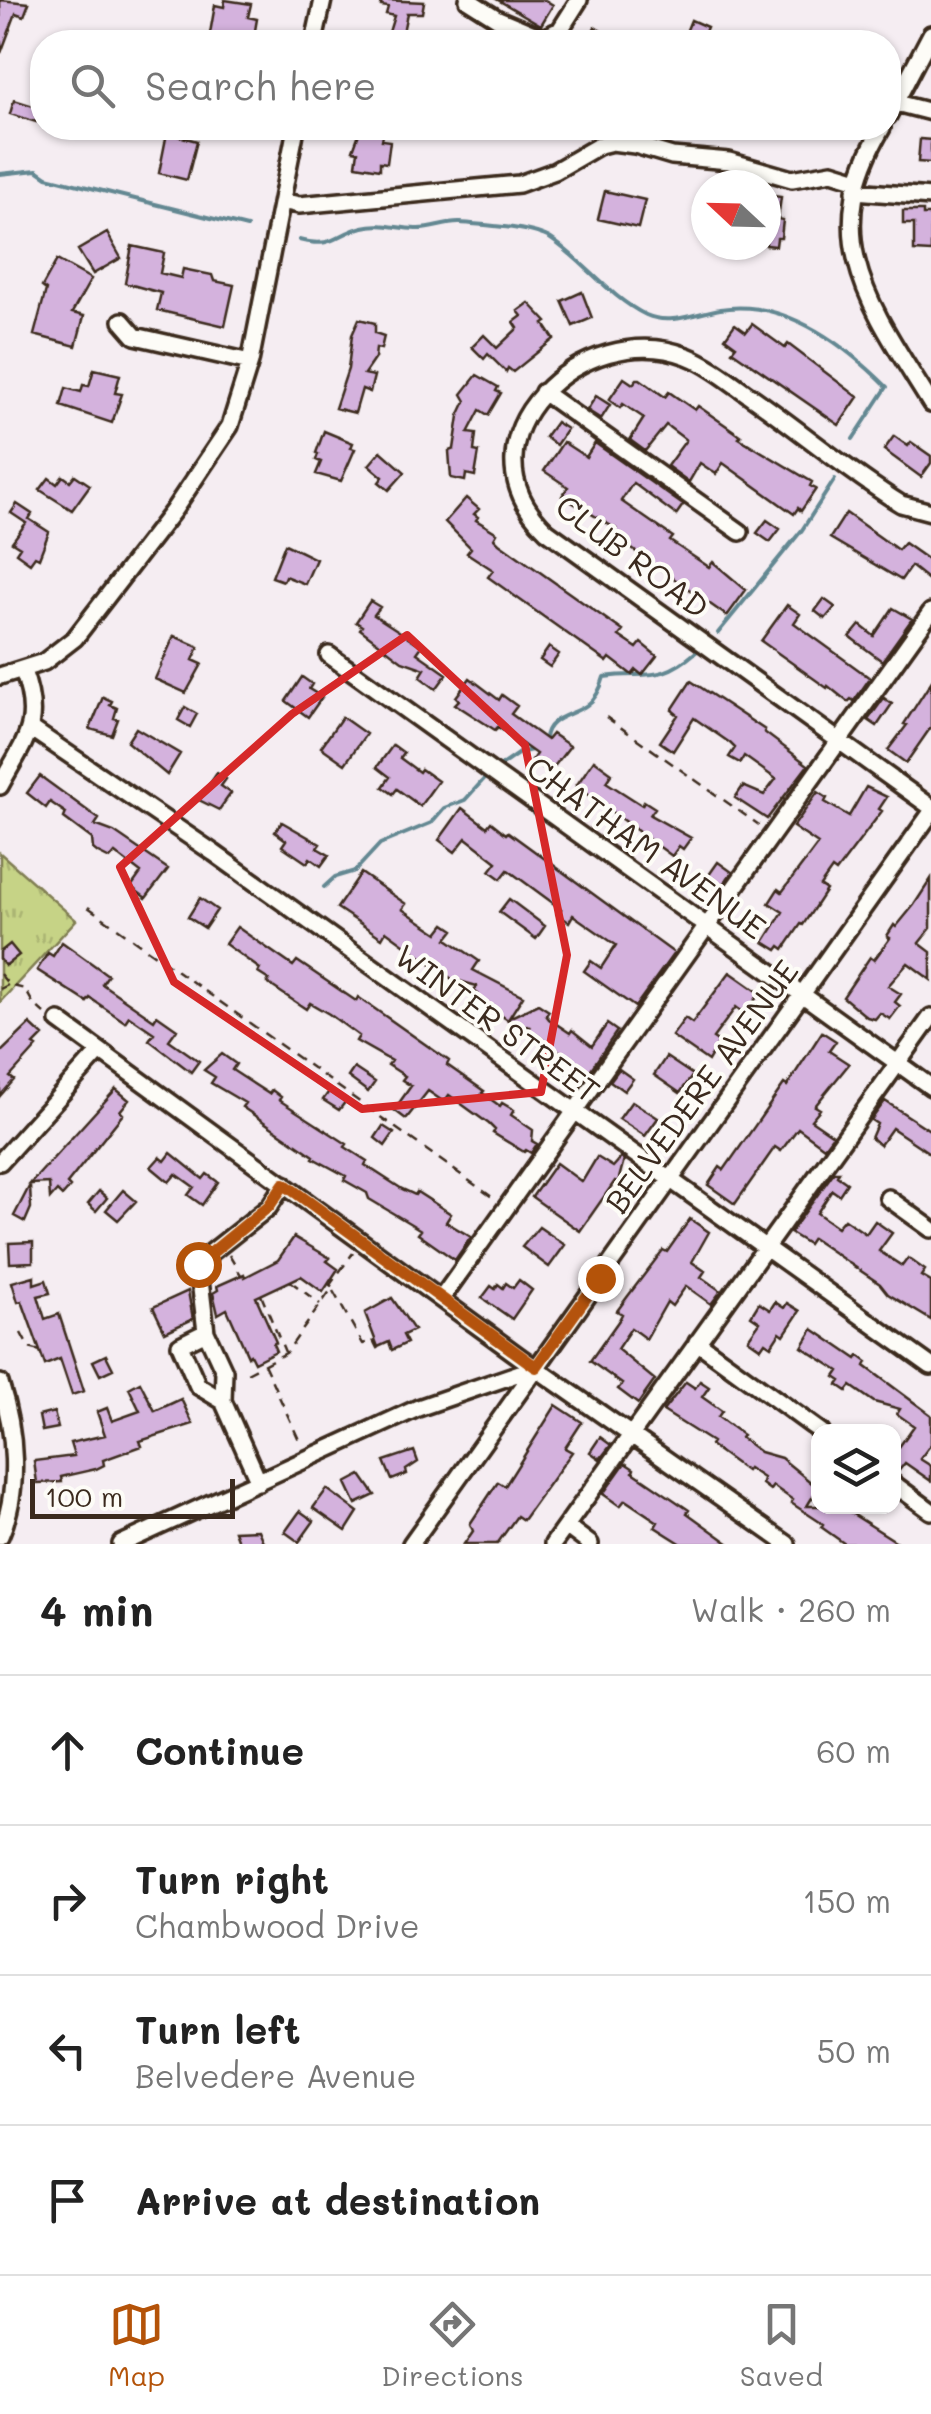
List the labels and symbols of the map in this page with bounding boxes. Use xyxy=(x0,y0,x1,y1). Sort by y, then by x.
north arrow xyxy=(691,170,781,260)
street label: CLUB ROAD xyxy=(548,484,718,627)
street label: CHATHAM AVENUE xyxy=(519,745,775,947)
street label: WINTER STREET xyxy=(387,934,609,1111)
street label: BELVEDERE AVENUE xyxy=(594,951,806,1221)
route start xyxy=(176,1242,222,1288)
route end xyxy=(578,1256,624,1302)
scale bar xyxy=(30,1474,235,1518)

